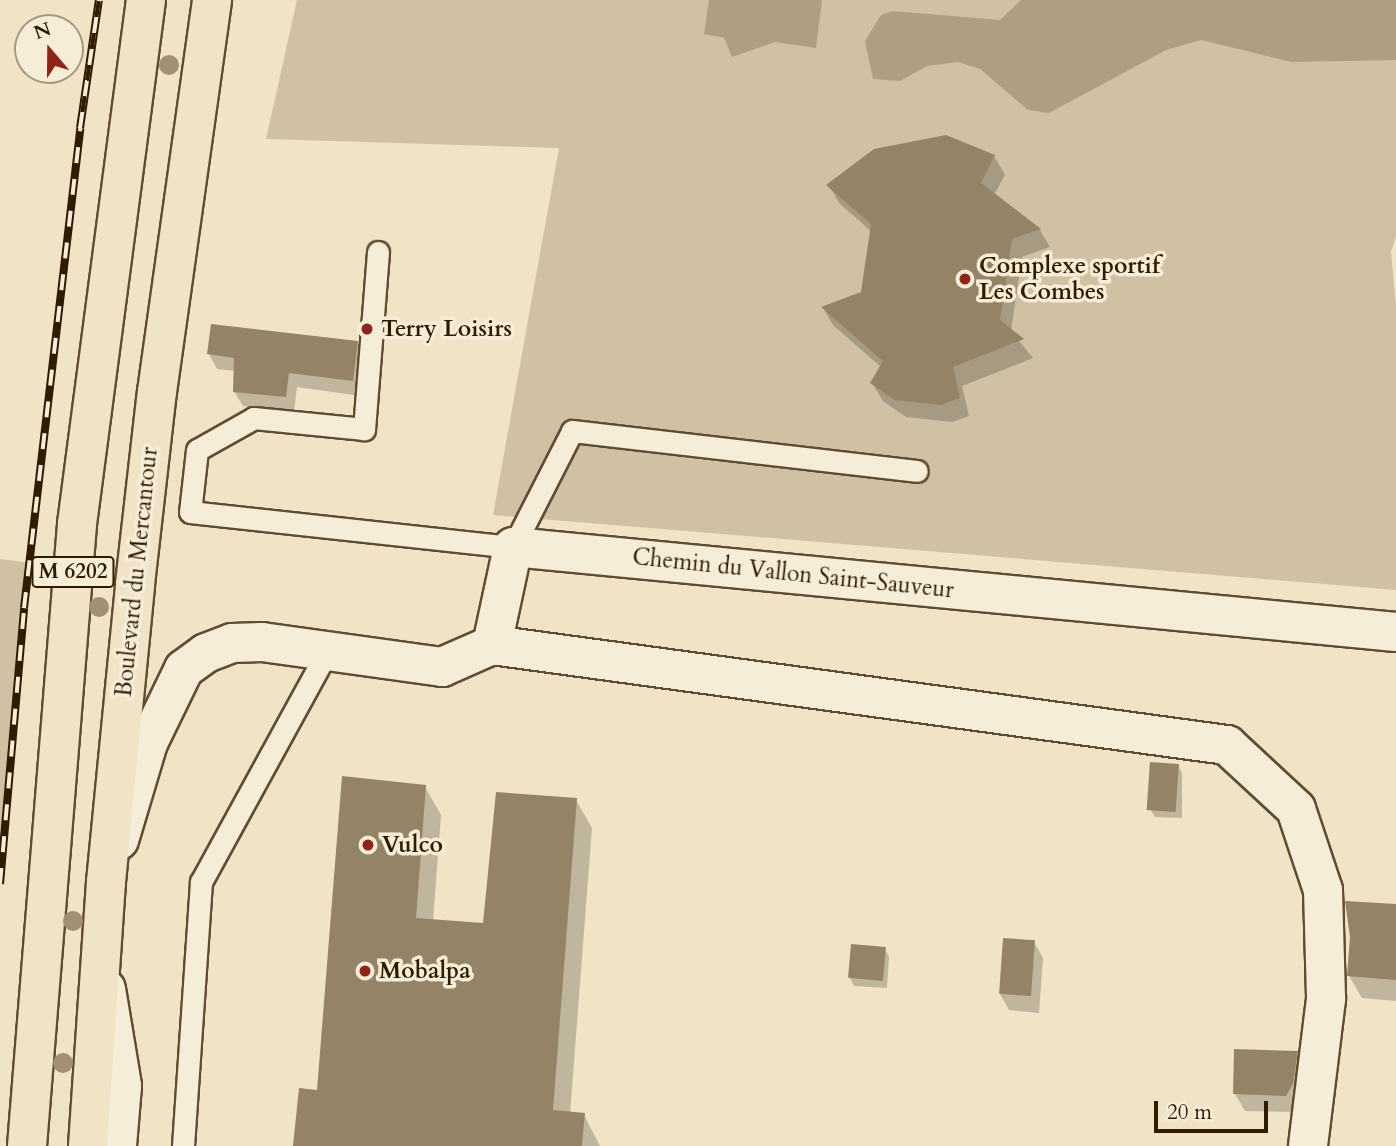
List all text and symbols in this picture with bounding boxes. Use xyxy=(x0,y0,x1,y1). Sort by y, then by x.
north arrow xyxy=(14,14,84,84)
text: N xyxy=(30,16,55,46)
place label: Complexe sportif Les Combes xyxy=(979,252,1160,306)
marker: Complexe sportif Les Combes xyxy=(957,271,973,287)
place label: Terry Loisirs xyxy=(381,315,512,343)
marker: Terry Loisirs xyxy=(359,321,375,337)
street label: Boulevard du Mercantour xyxy=(110,446,164,698)
street label: Chemin du Vallon Saint-Sauveur xyxy=(631,543,955,605)
road number: M 6202 xyxy=(31,554,115,590)
place label: Vulco xyxy=(382,831,443,859)
marker: Vulco xyxy=(360,837,376,853)
place label: Mobalpa xyxy=(379,957,471,985)
marker: Mobalpa xyxy=(357,963,373,979)
scale bar xyxy=(1158,1086,1272,1130)
text: 20 m xyxy=(1167,1098,1212,1127)

